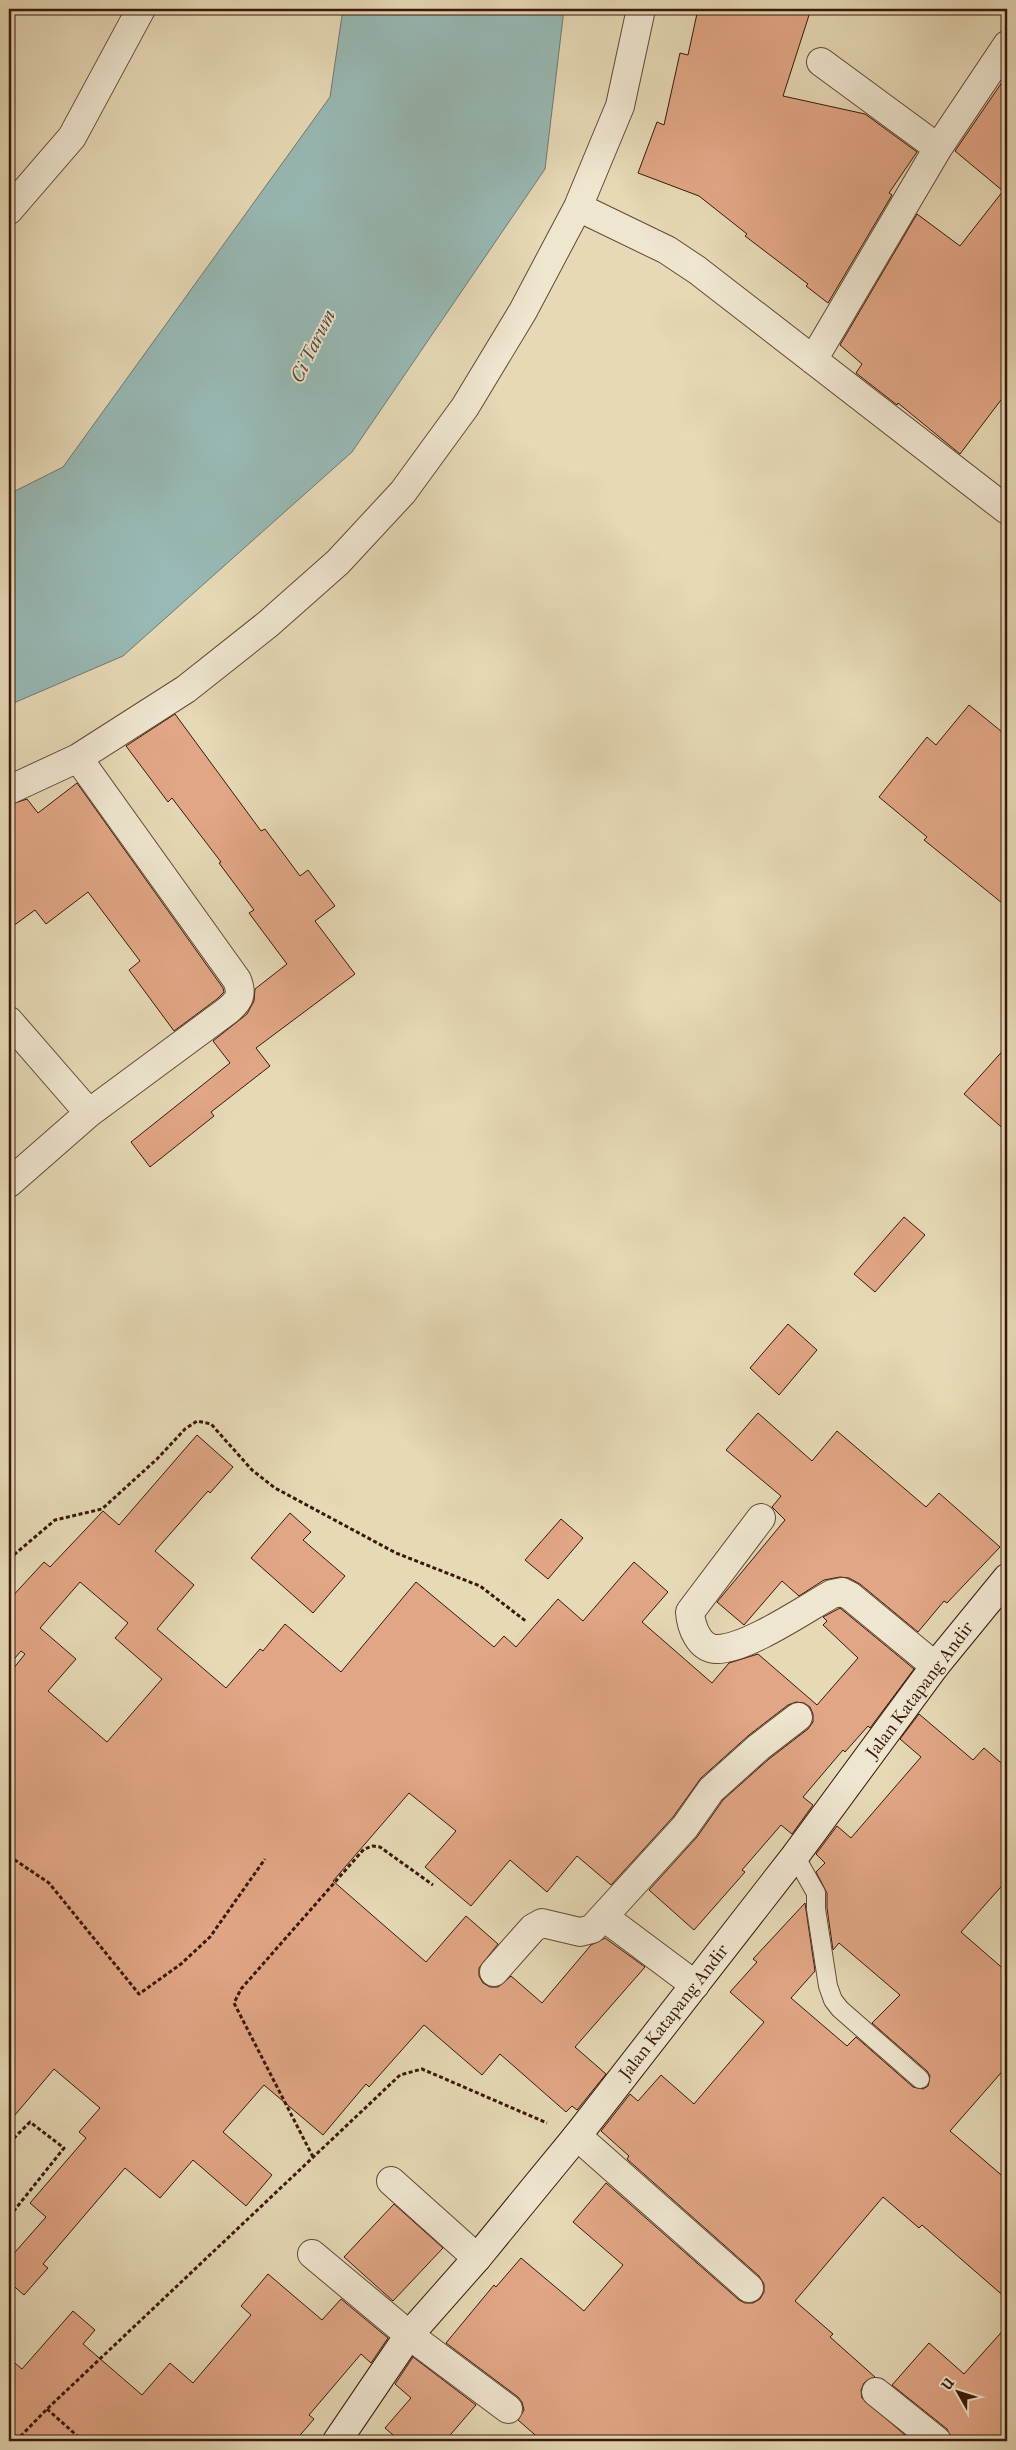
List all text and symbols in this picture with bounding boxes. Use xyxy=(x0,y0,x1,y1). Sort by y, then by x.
water label: Ci Tarum xyxy=(286,306,340,386)
street label: Jalan Katapang Andir xyxy=(861,1617,978,1764)
street label: Jalan Katapang Andir xyxy=(614,1940,733,2085)
north arrow xyxy=(934,2368,984,2418)
text: U xyxy=(938,2374,958,2394)

